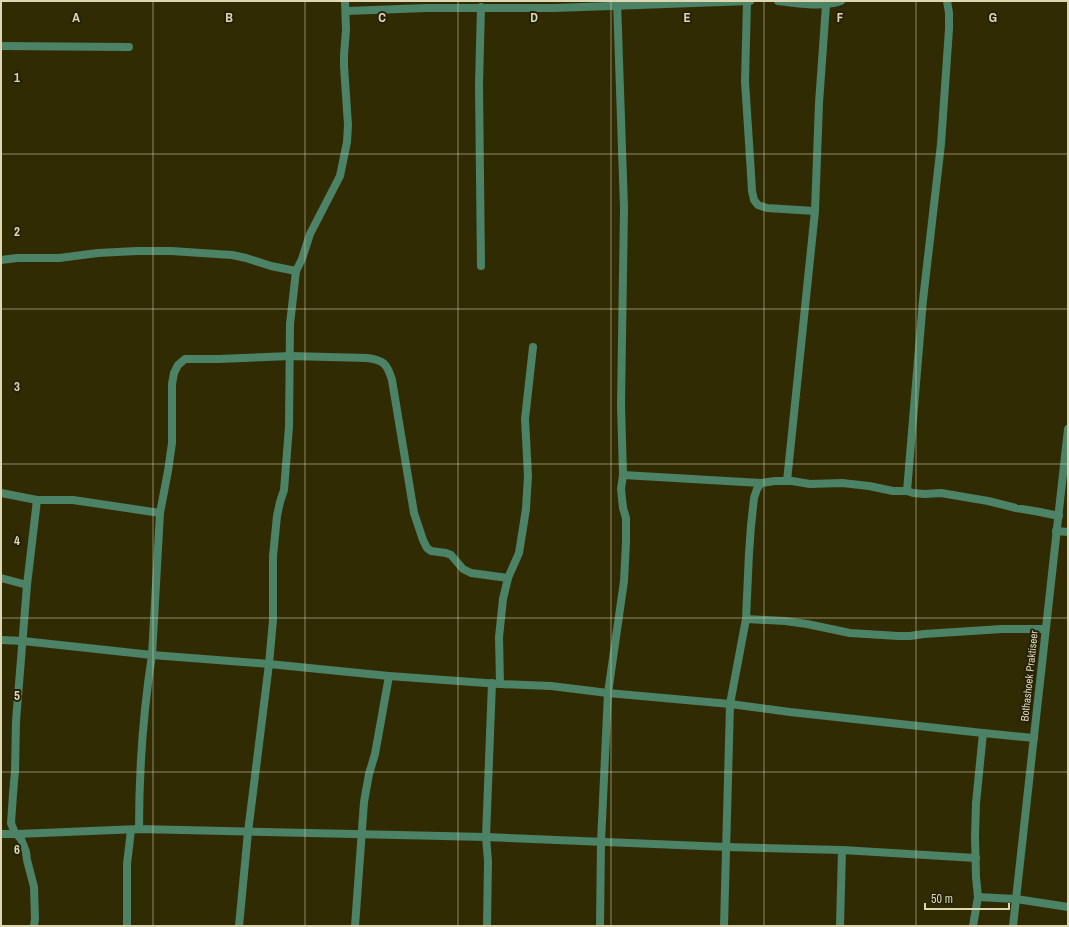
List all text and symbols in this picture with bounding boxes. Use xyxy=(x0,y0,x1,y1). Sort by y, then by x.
text: A xyxy=(72,9,80,26)
text: B xyxy=(225,9,233,26)
text: C xyxy=(378,9,386,26)
text: D xyxy=(530,9,538,26)
text: E xyxy=(683,9,691,26)
text: F xyxy=(837,9,844,26)
text: G xyxy=(989,9,997,26)
text: 1 xyxy=(14,69,20,86)
text: 2 xyxy=(14,223,20,240)
text: 3 xyxy=(14,378,20,395)
text: 4 xyxy=(14,532,20,549)
street label: Bothashoek Praktiseer xyxy=(1017,630,1041,722)
text: 5 xyxy=(14,687,20,704)
text: 6 xyxy=(14,841,20,858)
scale bar xyxy=(925,885,1009,911)
text: 50 m xyxy=(931,891,953,907)

